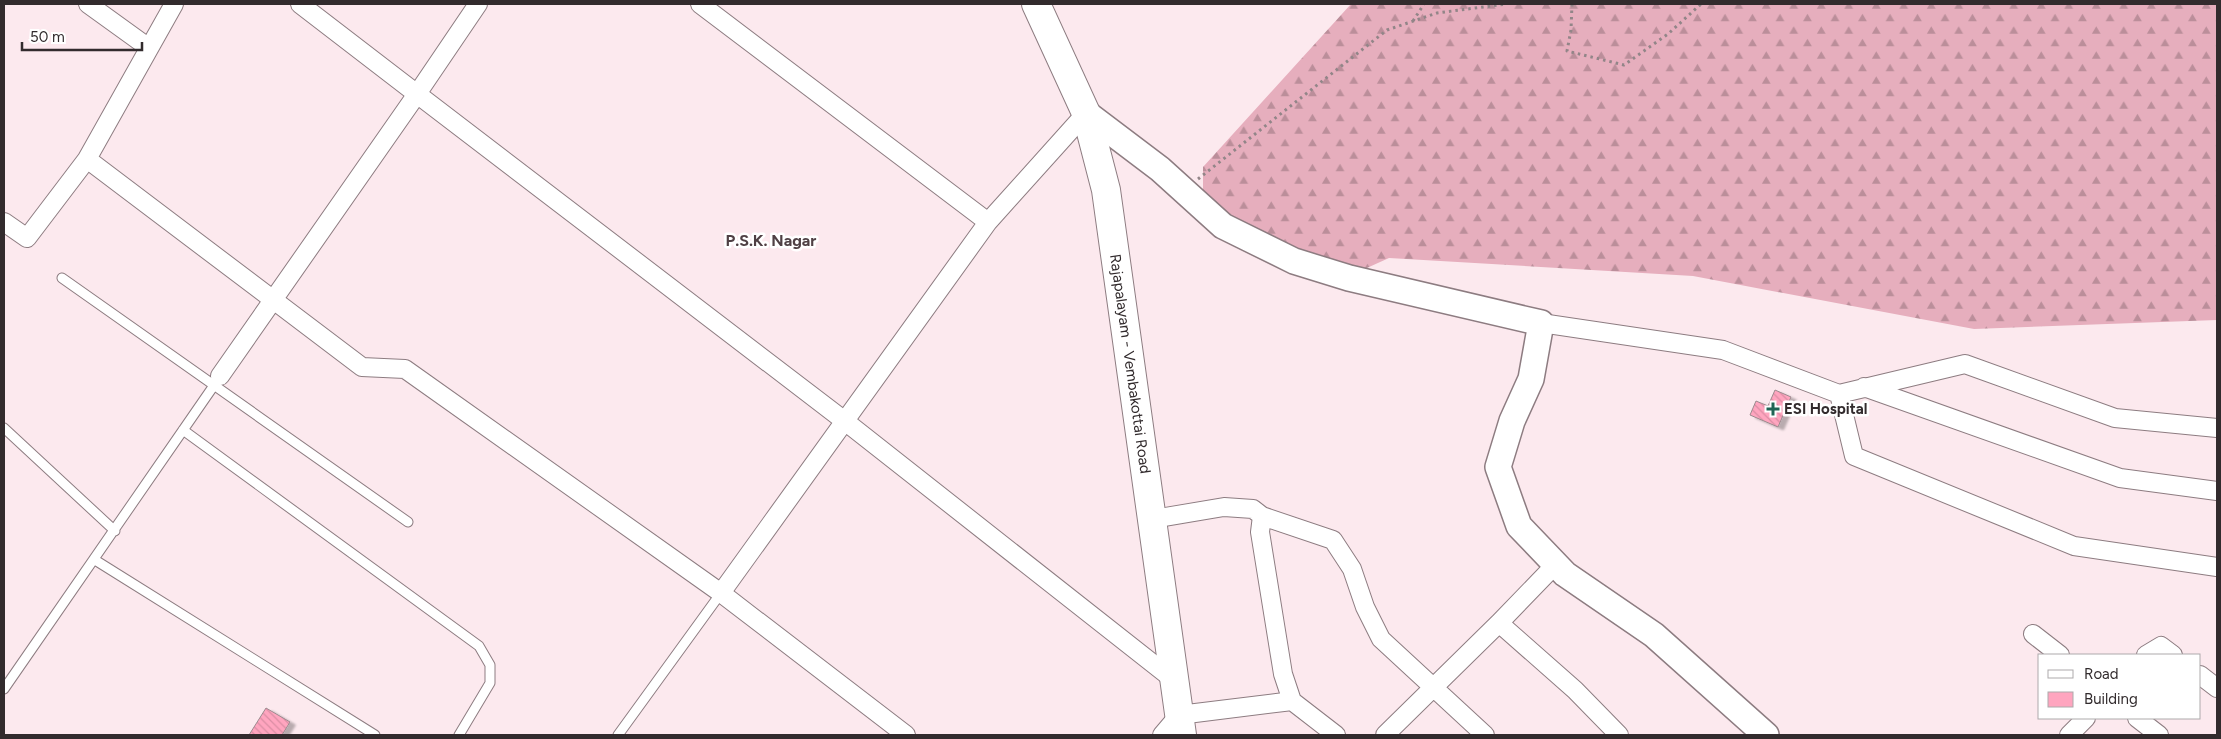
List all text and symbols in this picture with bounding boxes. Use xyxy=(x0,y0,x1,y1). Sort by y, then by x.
scale bar xyxy=(22,20,142,52)
text: 50 m xyxy=(30,28,65,46)
district label: P.S.K. Nagar xyxy=(726,231,816,250)
street label: Rajapalayam - Vembakottai Road xyxy=(1106,253,1154,475)
place label: ESI Hospital xyxy=(1784,400,1867,418)
marker: ESI Hospital xyxy=(1766,402,1780,416)
legend xyxy=(2038,654,2201,719)
text: Road xyxy=(2084,665,2119,683)
text: Building xyxy=(2084,690,2138,708)

